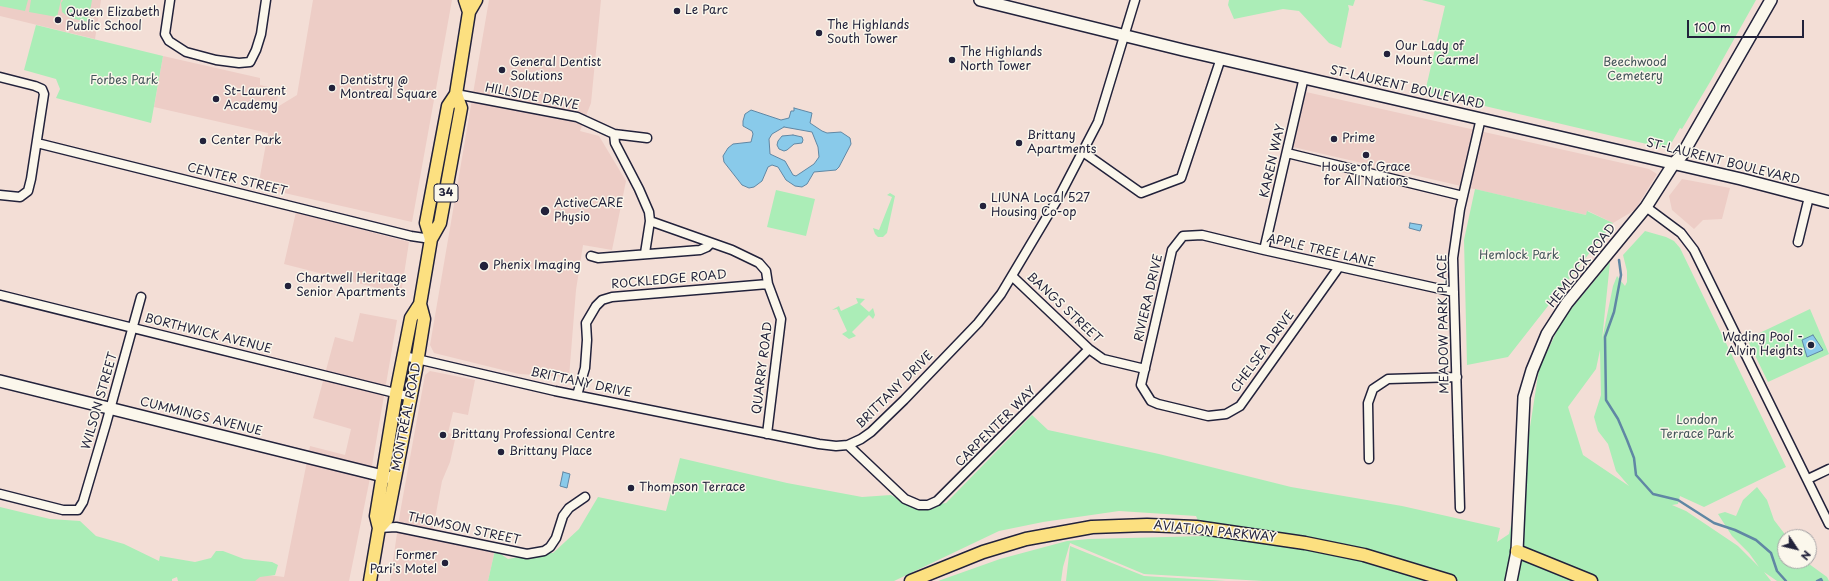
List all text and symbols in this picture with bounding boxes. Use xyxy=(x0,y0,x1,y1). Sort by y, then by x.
place label: Le Parc xyxy=(685,4,728,18)
place label: Queen Elizabeth Public School xyxy=(66,6,160,34)
marker: Le Parc xyxy=(672,6,682,16)
scale bar xyxy=(1689,12,1806,38)
marker: Queen Elizabeth Public School xyxy=(53,15,63,25)
text: 100 m xyxy=(1694,18,1731,36)
place label: The Highlands South Tower xyxy=(827,19,909,47)
marker: The Highlands South Tower xyxy=(814,28,824,38)
place label: Our Lady of Mount Carmel xyxy=(1395,40,1478,68)
place label: The Highlands North Tower xyxy=(960,46,1042,74)
marker: Our Lady of Mount Carmel xyxy=(1382,49,1392,59)
marker: The Highlands North Tower xyxy=(947,55,957,65)
place label: General Dentist Solutions xyxy=(510,56,601,84)
park label: Beechwood Cemetery xyxy=(1603,56,1667,84)
street label: ST-LAURENT BOULEVARD xyxy=(1329,63,1485,113)
marker: General Dentist Solutions xyxy=(497,65,507,75)
park label: Forbes Park xyxy=(90,74,158,88)
place label: Dentistry @ Montreal Square xyxy=(340,74,437,102)
street label: HILLSIDE DRIVE xyxy=(484,81,580,113)
marker: Dentistry @ Montreal Square xyxy=(327,83,337,93)
place label: St-Laurent Academy xyxy=(224,85,286,113)
marker: St-Laurent Academy xyxy=(211,94,221,104)
street label: KAREN WAY xyxy=(1258,123,1288,199)
place label: Brittany Apartments xyxy=(1027,129,1096,157)
place label: Prime xyxy=(1342,132,1375,146)
place label: Center Park xyxy=(211,134,281,148)
marker: Prime xyxy=(1329,134,1339,144)
marker: Center Park xyxy=(198,136,208,146)
street label: ST-LAURENT BOULEVARD xyxy=(1645,136,1801,188)
marker: Brittany Apartments xyxy=(1014,138,1024,148)
marker: House of Grace for All Nations xyxy=(1361,150,1371,160)
street label: CENTER STREET xyxy=(186,161,288,199)
place label: House of Grace for All Nations xyxy=(1322,161,1410,189)
road number: 34 xyxy=(434,184,458,202)
place label: LIUNA Local 527 Housing Co-op xyxy=(991,192,1090,220)
place label: ActiveCARE Physio xyxy=(554,197,624,225)
marker: LIUNA Local 527 Housing Co-op xyxy=(978,201,988,211)
marker: ActiveCARE Physio xyxy=(539,205,551,217)
street label: HEMLOCK ROAD xyxy=(1545,221,1619,311)
street label: APPLE TREE LANE xyxy=(1265,232,1377,270)
park label: Hemlock Park xyxy=(1479,249,1559,263)
street label: RIVIERA DRIVE xyxy=(1132,253,1166,343)
street label: MEADOW PARK PLACE xyxy=(1436,254,1452,394)
place label: Phenix Imaging xyxy=(493,259,581,273)
marker: Phenix Imaging xyxy=(478,260,490,272)
street label: ROCKLEDGE ROAD xyxy=(611,268,727,292)
street label: BANGS STREET xyxy=(1024,270,1104,346)
place label: Chartwell Heritage Senior Apartments xyxy=(296,272,407,300)
marker: Chartwell Heritage Senior Apartments xyxy=(283,281,293,291)
street label: CHELSEA DRIVE xyxy=(1229,308,1297,396)
street label: BORTHWICK AVENUE xyxy=(143,311,273,357)
street label: QUARRY ROAD xyxy=(750,321,776,415)
place label: Wading Pool - Alvin Heights xyxy=(1722,331,1803,359)
marker: Wading Pool - Alvin Heights xyxy=(1806,340,1816,350)
street label: BRITTANY DRIVE xyxy=(854,349,936,431)
street label: WILSON STREET xyxy=(79,351,121,451)
street label: MONTRÉAL ROAD xyxy=(389,362,425,472)
street label: BRITTANY DRIVE xyxy=(529,365,633,401)
street label: CARPENTER WAY xyxy=(953,384,1039,470)
street label: CUMMINGS AVENUE xyxy=(138,395,264,439)
park label: London Terrace Park xyxy=(1660,414,1734,442)
place label: Brittany Professional Centre xyxy=(451,428,615,442)
marker: Brittany Professional Centre xyxy=(438,430,448,440)
place label: Brittany Place xyxy=(509,445,592,459)
marker: Brittany Place xyxy=(496,447,506,457)
place label: Thompson Terrace xyxy=(639,481,745,495)
marker: Thompson Terrace xyxy=(626,483,636,493)
street label: THOMSON STREET xyxy=(406,510,522,548)
street label: AVIATION PARKWAY xyxy=(1153,518,1277,546)
north arrow xyxy=(1777,529,1817,569)
text: N xyxy=(1797,547,1816,564)
place label: Former Pari's Motel xyxy=(370,549,437,577)
marker: Former Pari's Motel xyxy=(440,558,450,568)

